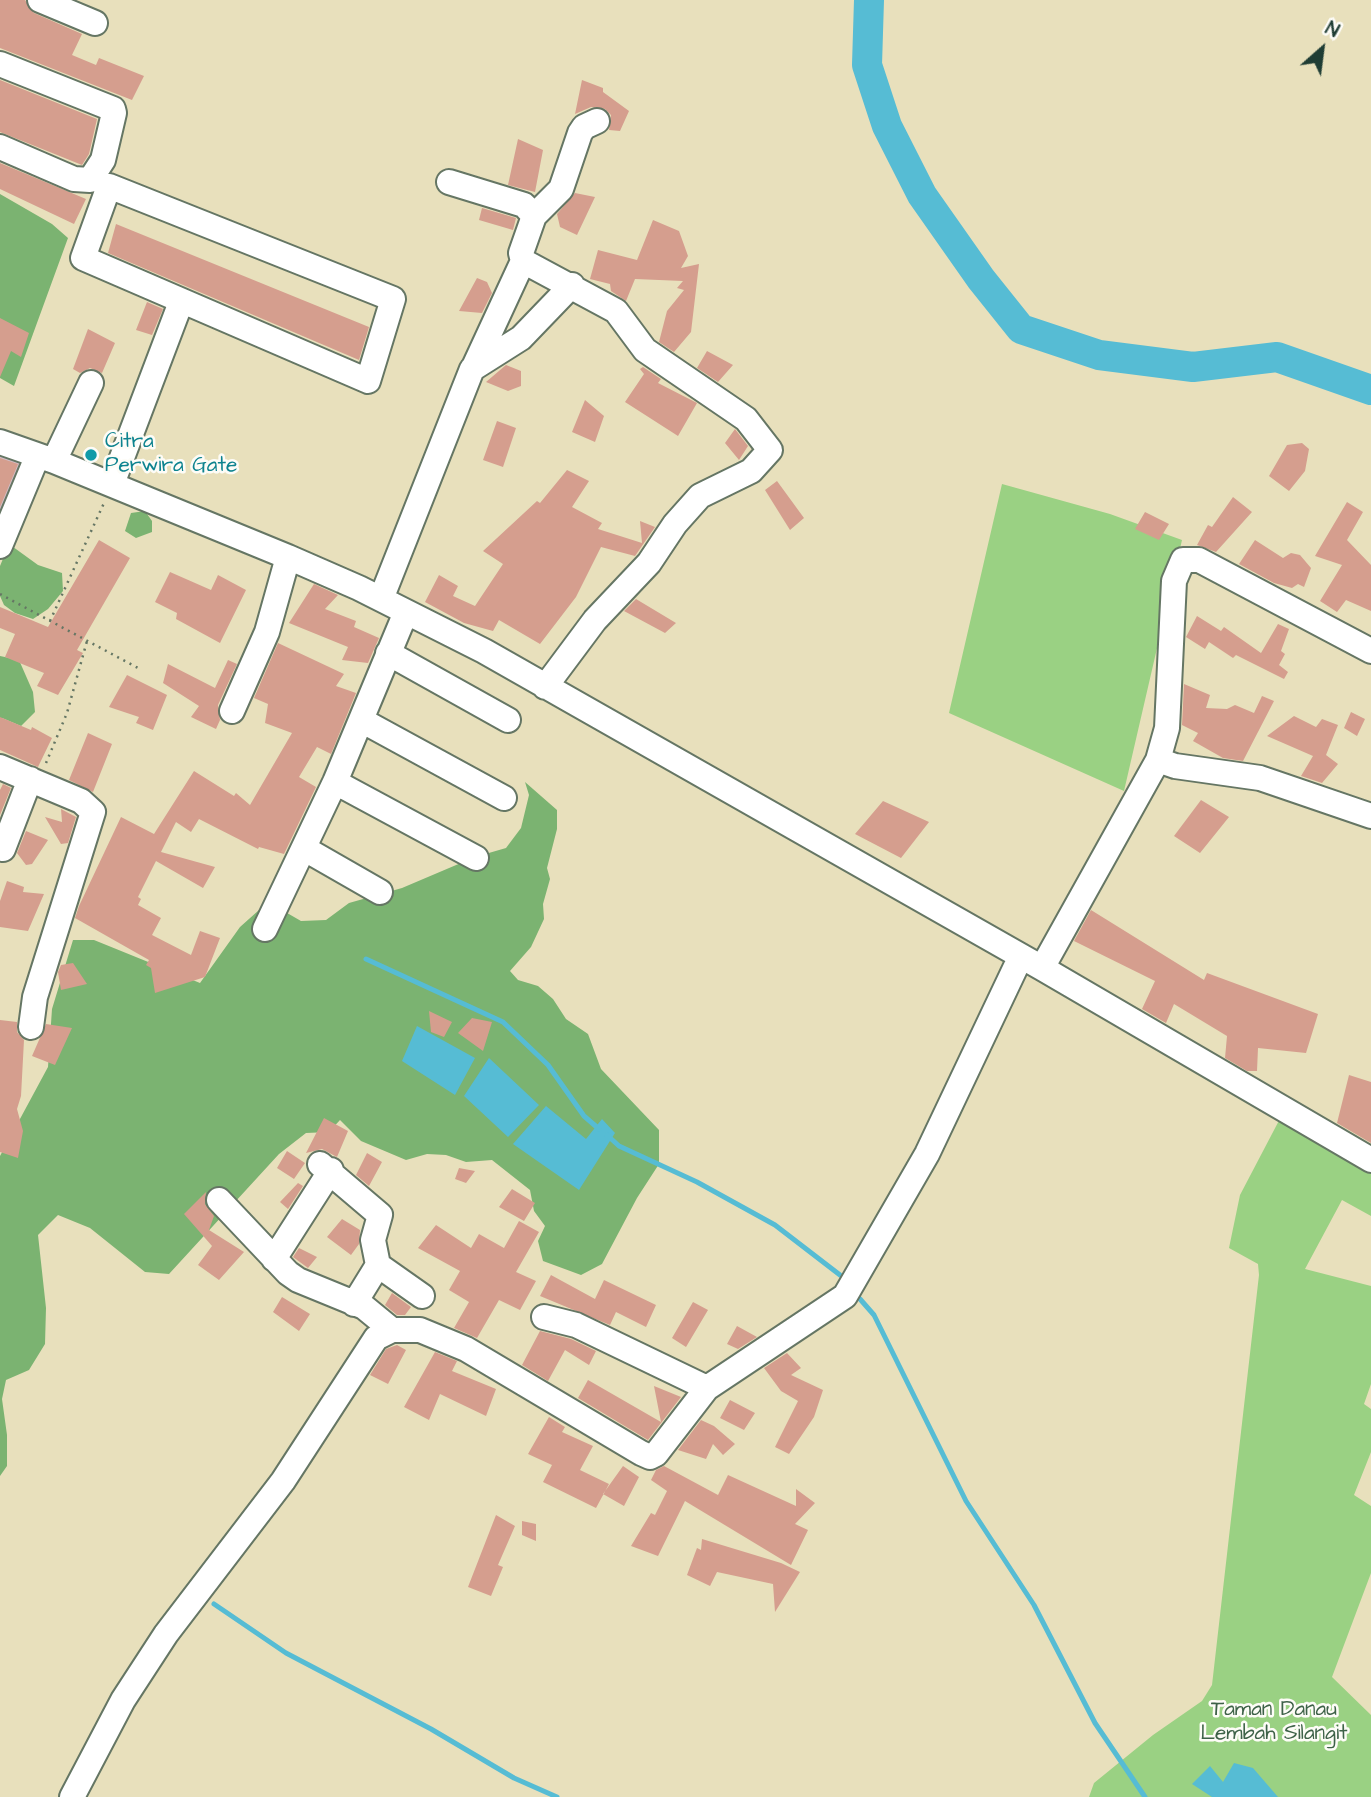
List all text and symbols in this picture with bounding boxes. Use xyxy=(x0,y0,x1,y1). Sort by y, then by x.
north arrow xyxy=(1287,14,1357,84)
text: N xyxy=(1320,15,1344,45)
place label: Citra Perwira Gate xyxy=(105,430,237,480)
marker: Citra Perwira Gate xyxy=(83,447,99,463)
park label: Taman Danau Lembah Silangit xyxy=(1200,1698,1348,1748)

